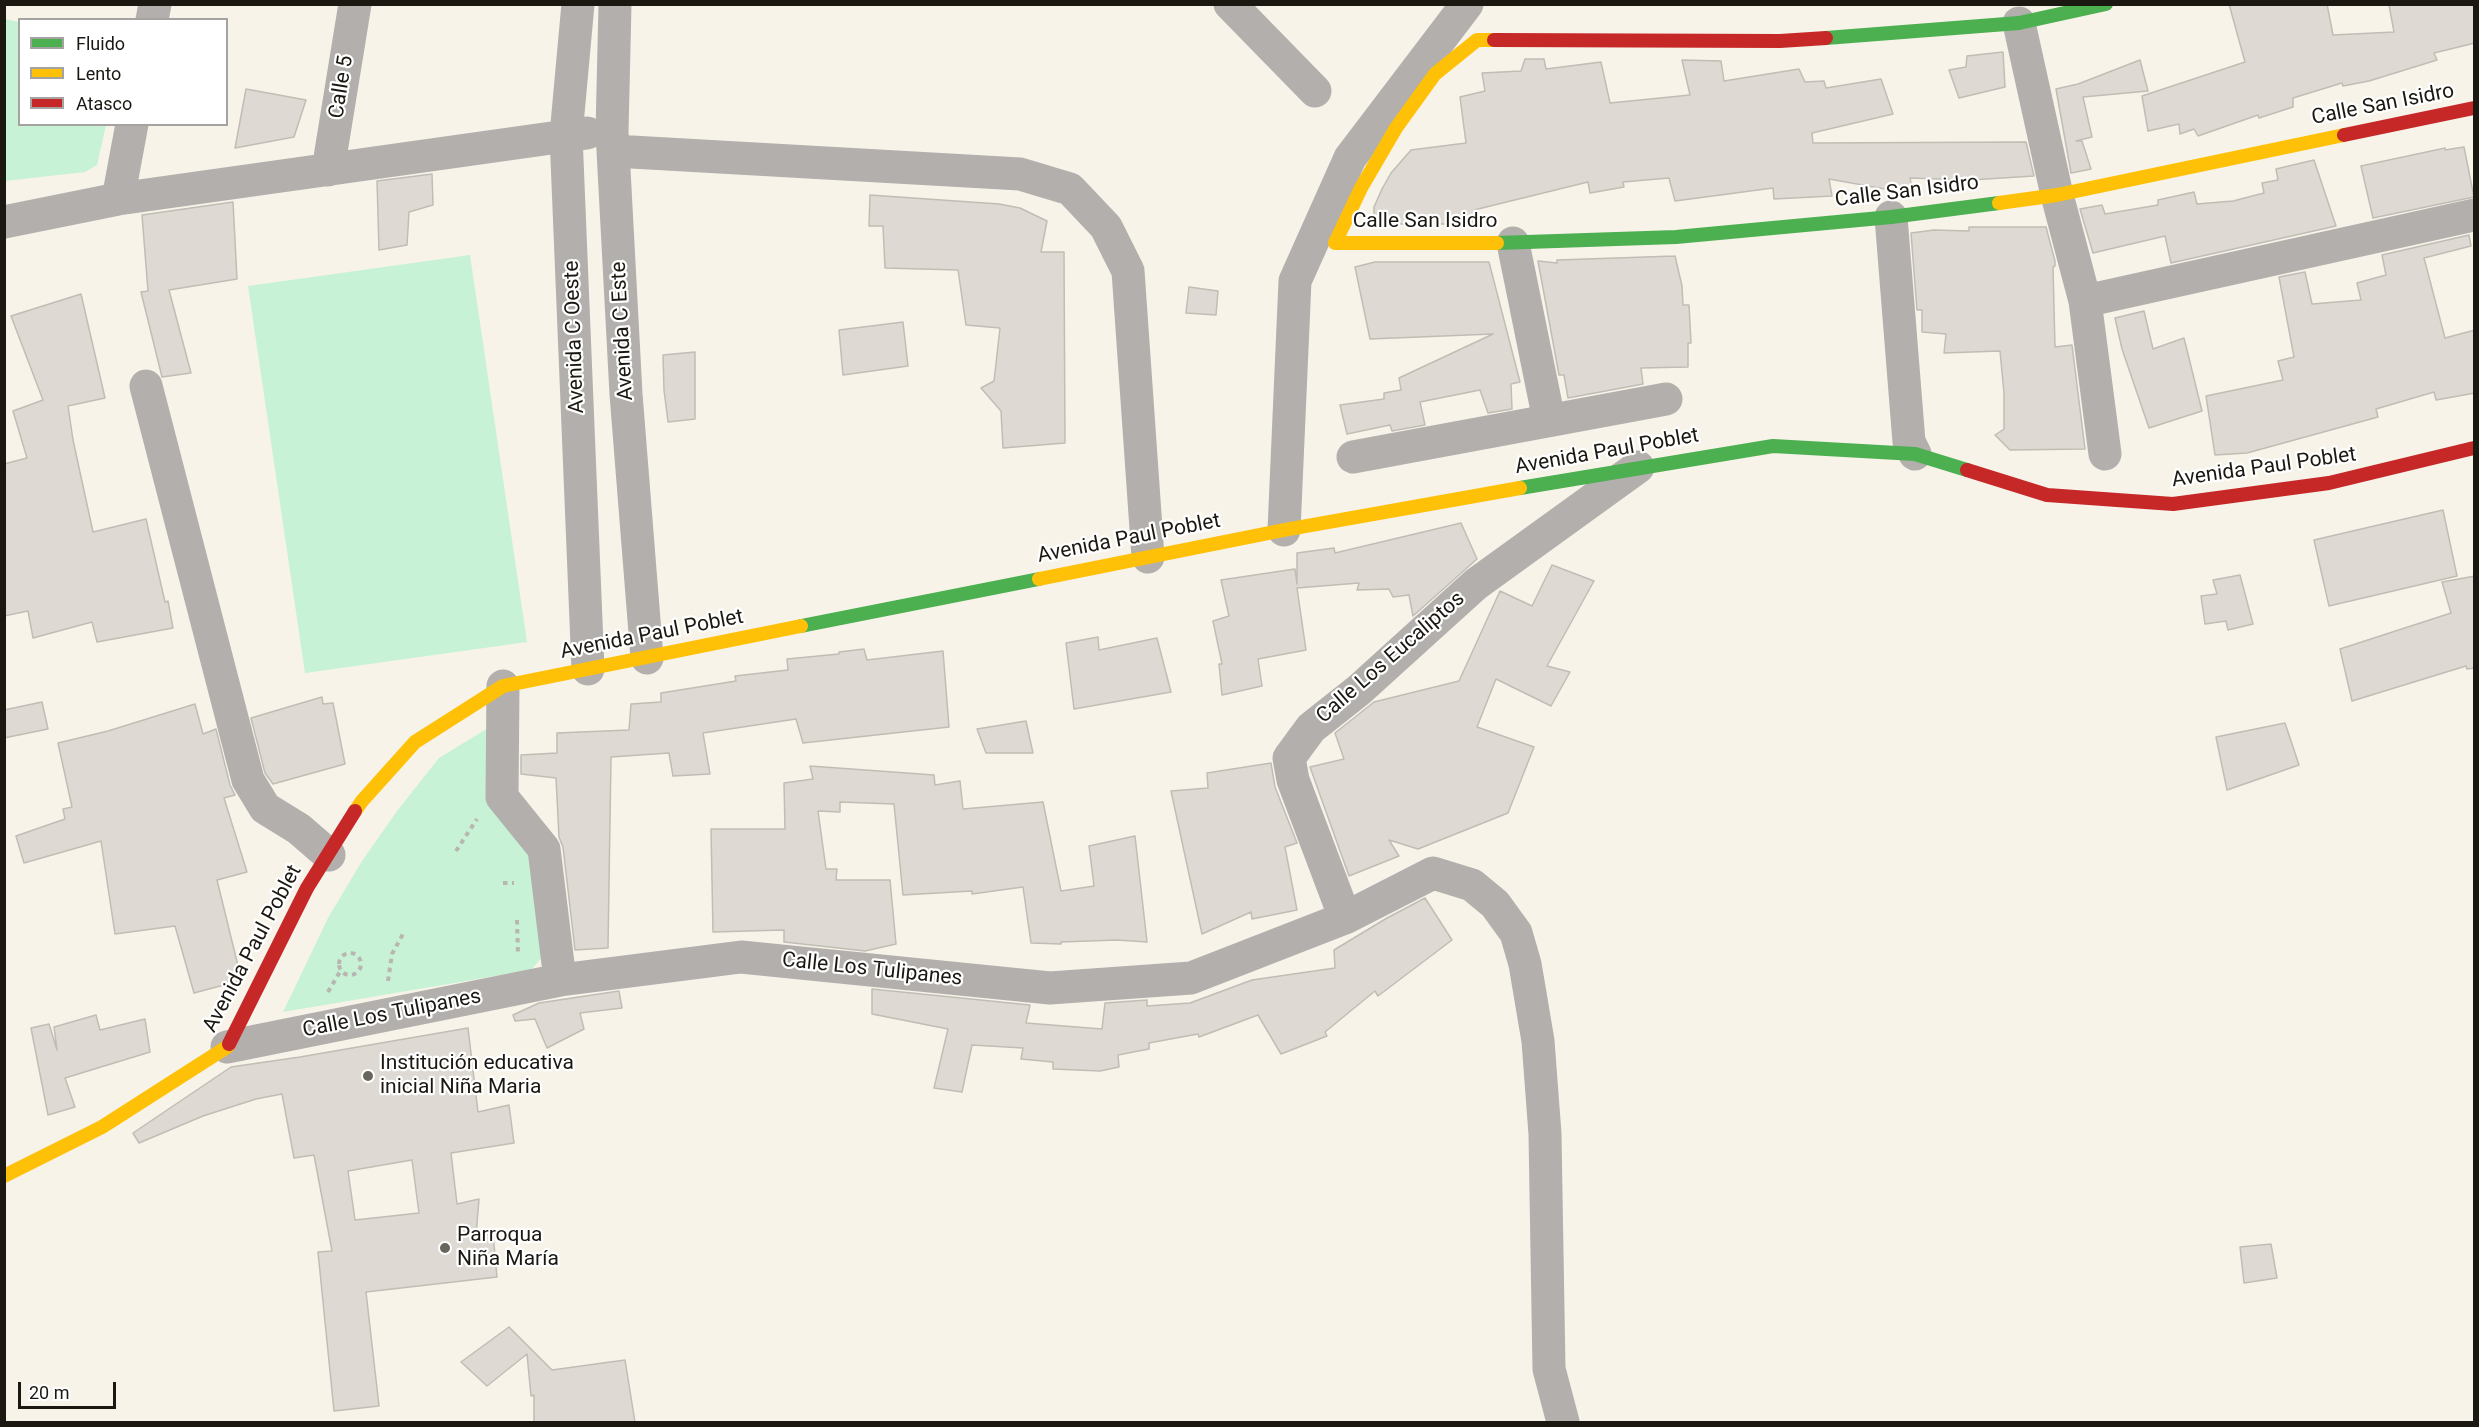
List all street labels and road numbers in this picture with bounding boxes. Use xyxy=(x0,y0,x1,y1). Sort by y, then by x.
street label: Calle 5 xyxy=(325,54,359,120)
street label: Calle San Isidro xyxy=(2310,79,2456,131)
street label: Calle San Isidro xyxy=(1834,171,1980,213)
street label: Calle San Isidro xyxy=(1353,209,1497,235)
street label: Avenida C Oeste xyxy=(560,260,590,414)
street label: Avenida C Este xyxy=(607,261,639,401)
street label: Avenida Paul Poblet xyxy=(1513,423,1701,481)
street label: Avenida Paul Poblet xyxy=(2170,443,2358,493)
street label: Avenida Paul Poblet xyxy=(1035,509,1223,569)
street label: Calle Los Eucaliptos xyxy=(1312,587,1470,729)
street label: Avenida Paul Poblet xyxy=(558,605,746,665)
street label: Avenida Paul Poblet xyxy=(198,861,308,1037)
street label: Calle Los Tulipanes xyxy=(781,948,963,992)
street label: Calle Los Tulipanes xyxy=(301,984,483,1044)

